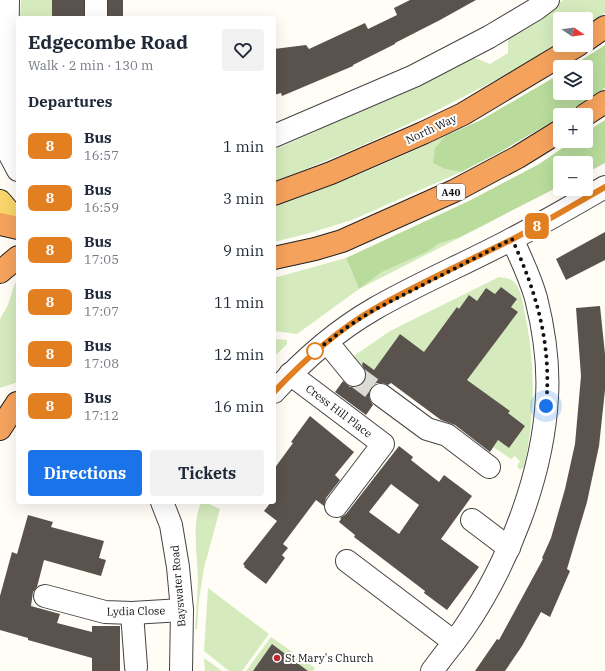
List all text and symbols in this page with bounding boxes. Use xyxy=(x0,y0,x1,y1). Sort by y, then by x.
north arrow xyxy=(553,12,593,52)
map controls xyxy=(553,12,593,196)
button: heart xyxy=(222,29,264,71)
text: Edgecombe Road xyxy=(28,30,188,54)
text: Walk · 2 min · 130 m xyxy=(28,57,153,74)
button: layers xyxy=(553,60,593,100)
text: Departures xyxy=(28,92,112,111)
button: + xyxy=(553,108,593,148)
street label: North Way xyxy=(403,111,459,147)
text: Bus xyxy=(84,128,112,147)
text: 8 xyxy=(46,137,54,155)
text: 1 min xyxy=(223,137,264,156)
text: 16:57 xyxy=(84,147,119,164)
button: − xyxy=(553,156,593,196)
text: Bus xyxy=(84,180,112,199)
road number: A40 xyxy=(437,184,465,200)
text: 8 xyxy=(46,189,54,207)
text: 3 min xyxy=(223,189,264,208)
text: 16:59 xyxy=(84,199,119,216)
line badge: 8 xyxy=(524,213,550,239)
text: 8 xyxy=(533,217,541,235)
text: Bus xyxy=(84,232,112,251)
text: 8 xyxy=(46,241,54,259)
text: 9 min xyxy=(223,241,264,260)
text: 17:05 xyxy=(84,251,119,268)
text: Bus xyxy=(84,284,112,303)
text: 8 xyxy=(46,293,54,311)
text: 11 min xyxy=(214,293,264,312)
text: 17:07 xyxy=(84,303,119,320)
text: Bus xyxy=(84,336,112,355)
unlabelled marker xyxy=(306,342,324,360)
text: 8 xyxy=(46,345,54,363)
text: 12 min xyxy=(214,345,264,364)
text: 17:08 xyxy=(84,355,119,372)
street label: Cress Hill Place xyxy=(303,381,375,441)
text: Bus xyxy=(84,388,112,407)
your location xyxy=(536,396,556,416)
text: 8 xyxy=(46,397,54,415)
text: 16 min xyxy=(214,397,264,416)
text: 17:12 xyxy=(84,407,119,424)
button: Directions xyxy=(28,450,142,496)
button: Tickets xyxy=(150,450,264,496)
street label: Bayswater Road xyxy=(167,544,189,628)
street label: Lydia Close xyxy=(107,603,166,619)
place label: St Mary's Church xyxy=(285,651,374,665)
marker: St Mary's Church xyxy=(272,653,282,663)

